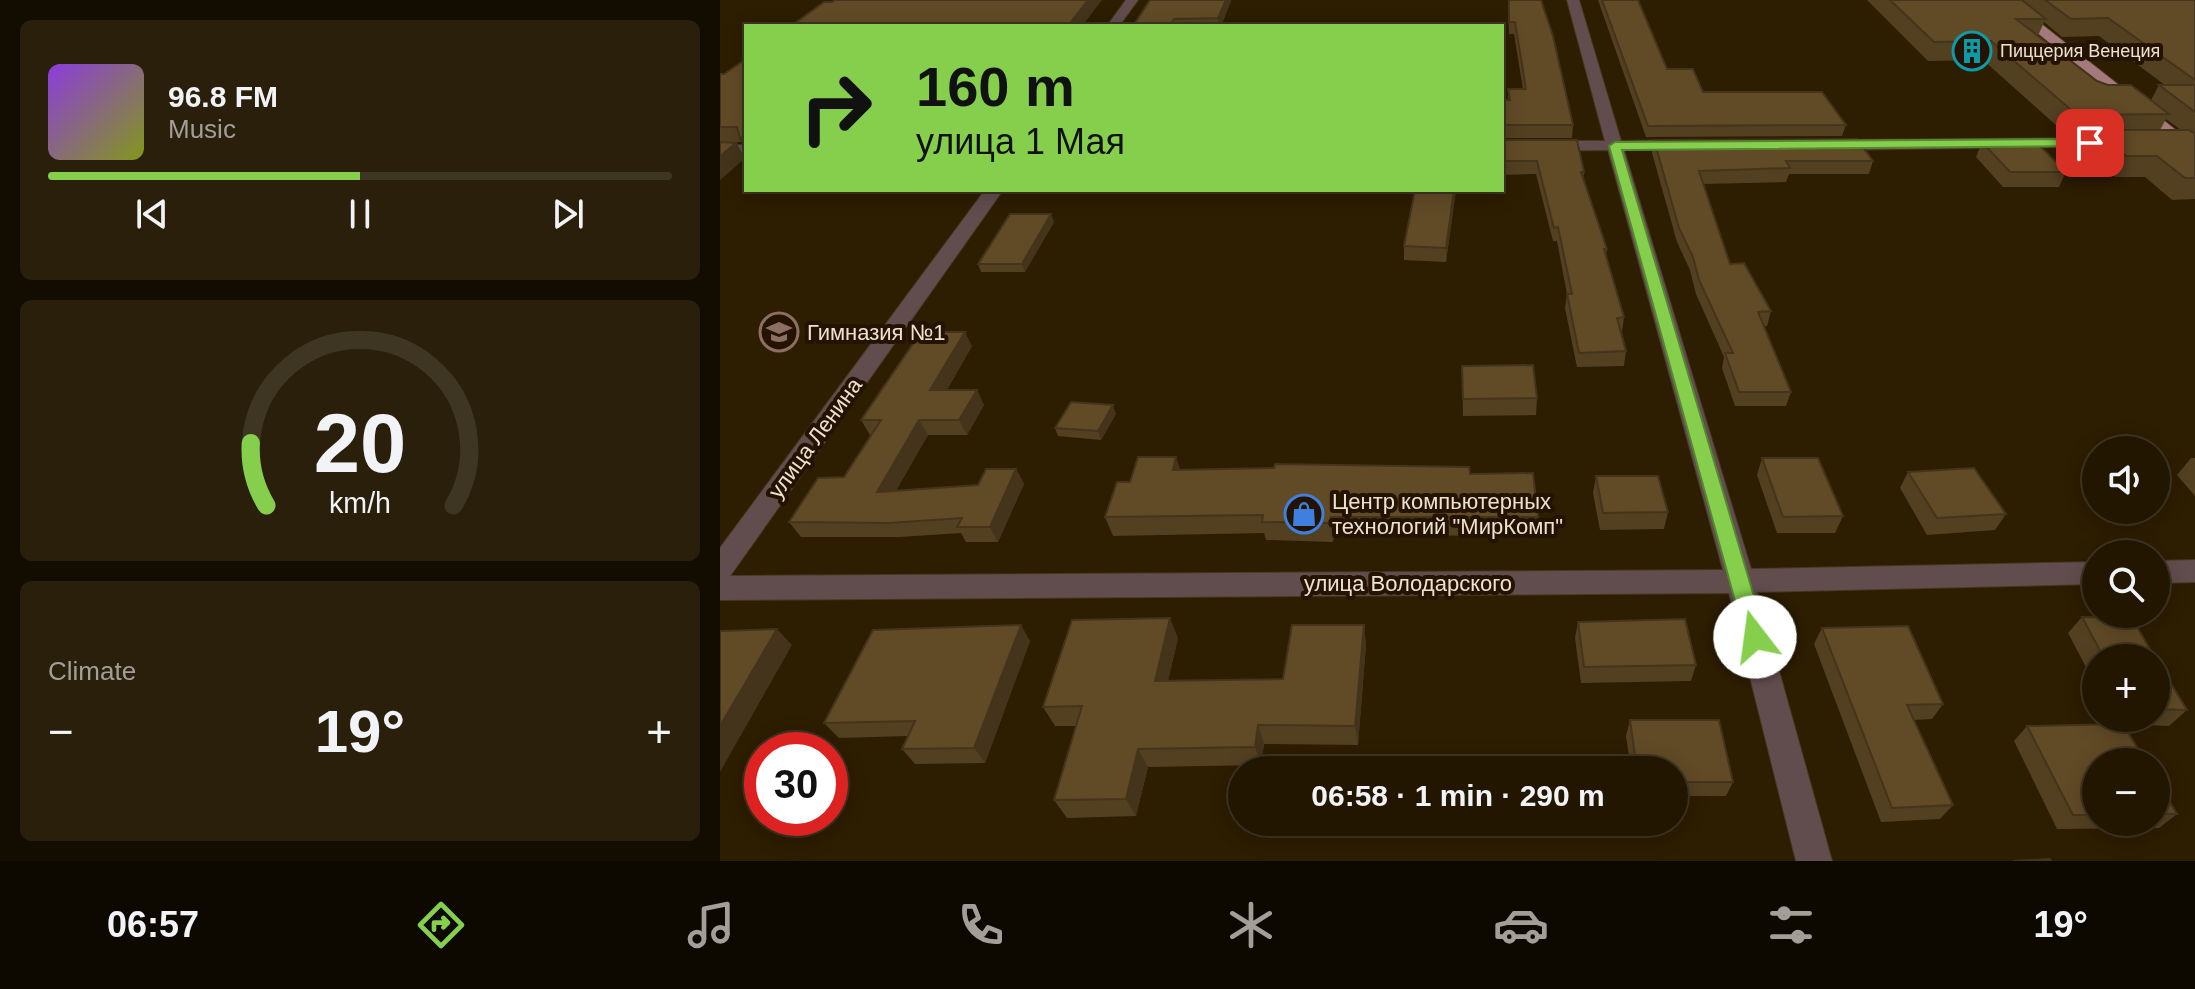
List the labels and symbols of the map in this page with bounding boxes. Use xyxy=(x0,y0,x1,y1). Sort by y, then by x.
building icon: Пиццерия Венеция xyxy=(1951,30,1993,72)
place label: Пиццерия Венеция xyxy=(2000,41,2160,61)
pin xyxy=(2056,109,2124,177)
school or university icon: Гимназия №1 xyxy=(758,311,800,353)
place label: Гимназия №1 xyxy=(807,320,945,345)
street label: улица Ленина xyxy=(763,373,867,503)
place label: Центр компьютерных технологий "МирКомп" xyxy=(1332,489,1563,539)
shop icon: Центр компьютерных технологий "МирКомп" xyxy=(1283,493,1325,535)
street label: улица Володарского xyxy=(1304,571,1512,596)
position arrow xyxy=(1713,595,1797,679)
speed limit sign: 30 xyxy=(744,732,848,836)

